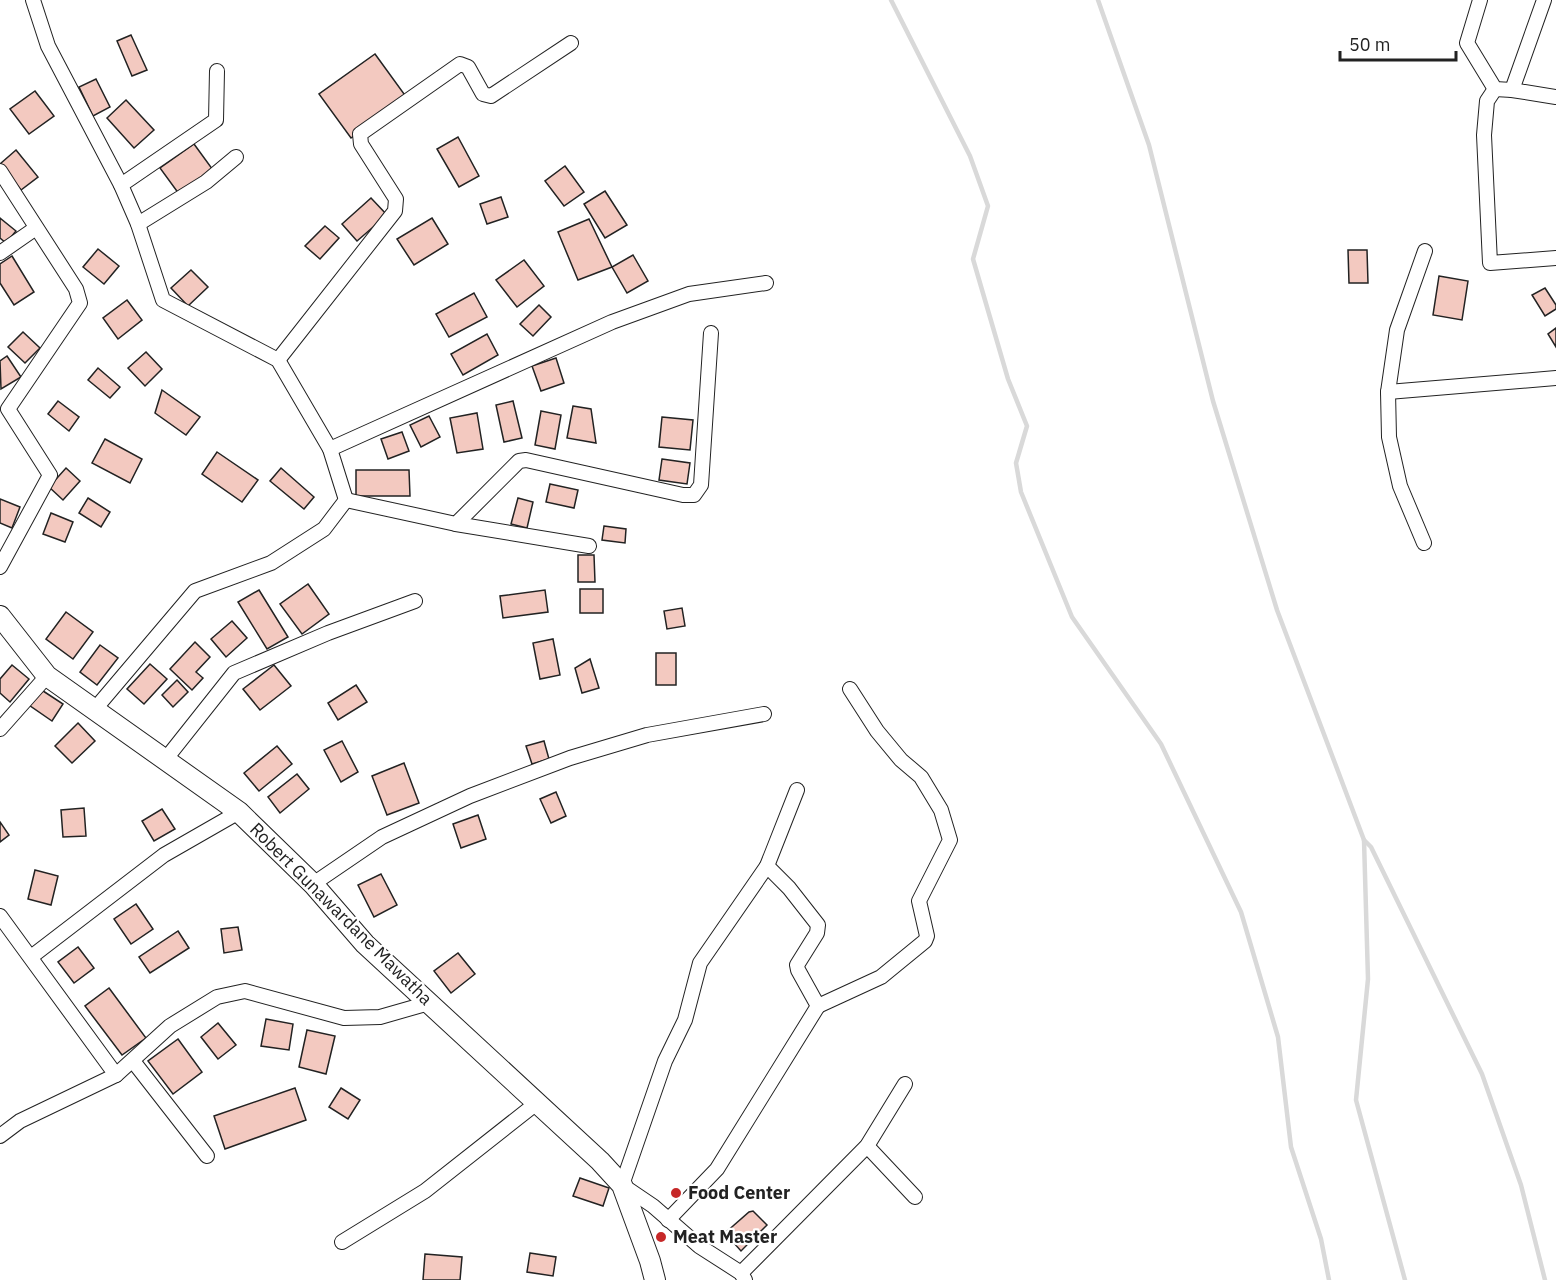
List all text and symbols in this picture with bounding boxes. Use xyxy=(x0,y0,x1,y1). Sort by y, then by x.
scale bar xyxy=(1340,24,1456,62)
text: 50 m xyxy=(1349,33,1391,56)
street label: Robert Gunawardane Mawatha xyxy=(245,817,438,1010)
place label: Food Center xyxy=(688,1181,790,1204)
marker: Food Center xyxy=(669,1186,683,1200)
place label: Meat Master xyxy=(673,1225,777,1248)
marker: Meat Master xyxy=(654,1230,668,1244)

